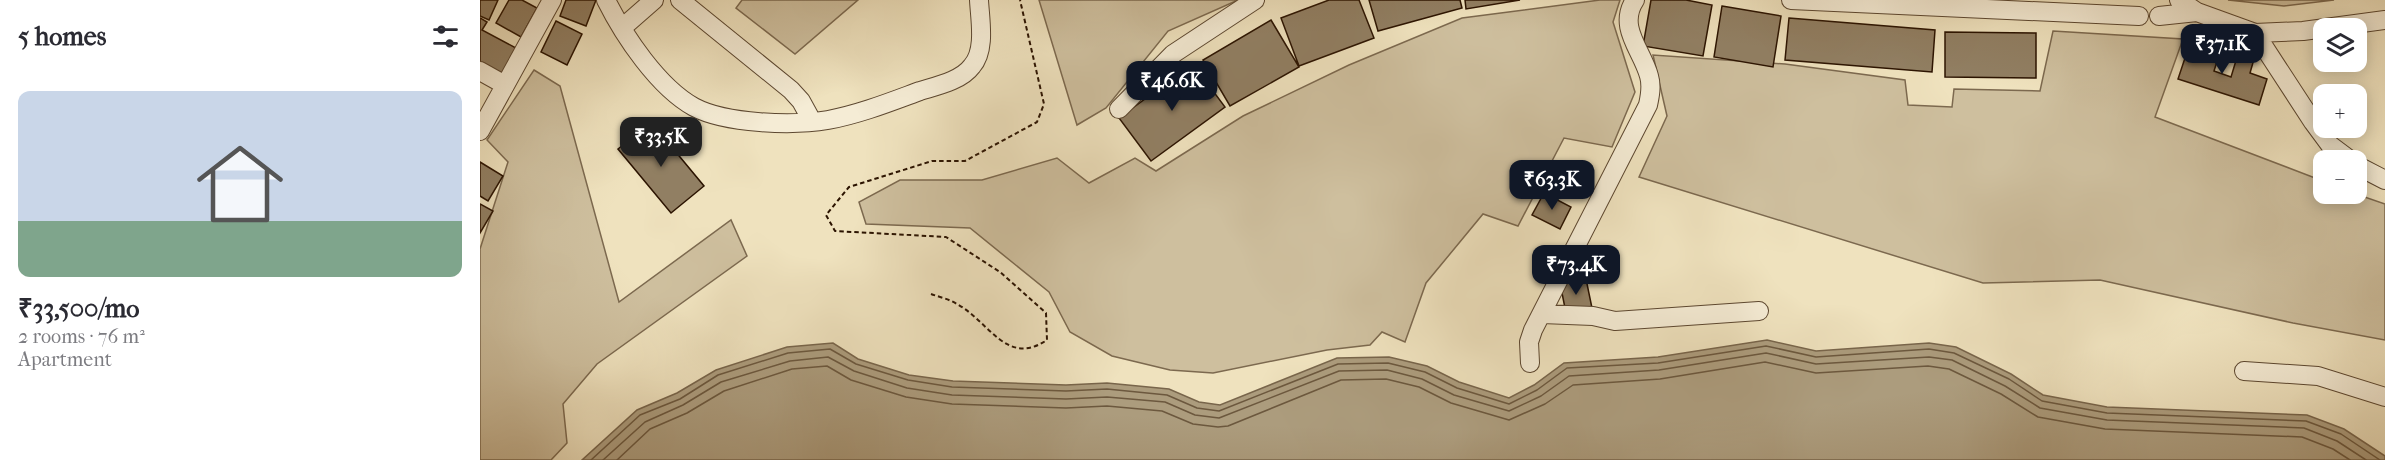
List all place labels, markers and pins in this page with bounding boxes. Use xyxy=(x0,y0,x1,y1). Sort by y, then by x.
pin: ₹37.1K xyxy=(2173,24,2271,75)
pin: ₹46.6K xyxy=(1123,61,1221,112)
pin: ₹33.5K xyxy=(612,117,710,168)
pin: ₹63.3K xyxy=(1503,160,1601,211)
pin: ₹73.4K xyxy=(1527,245,1625,296)

